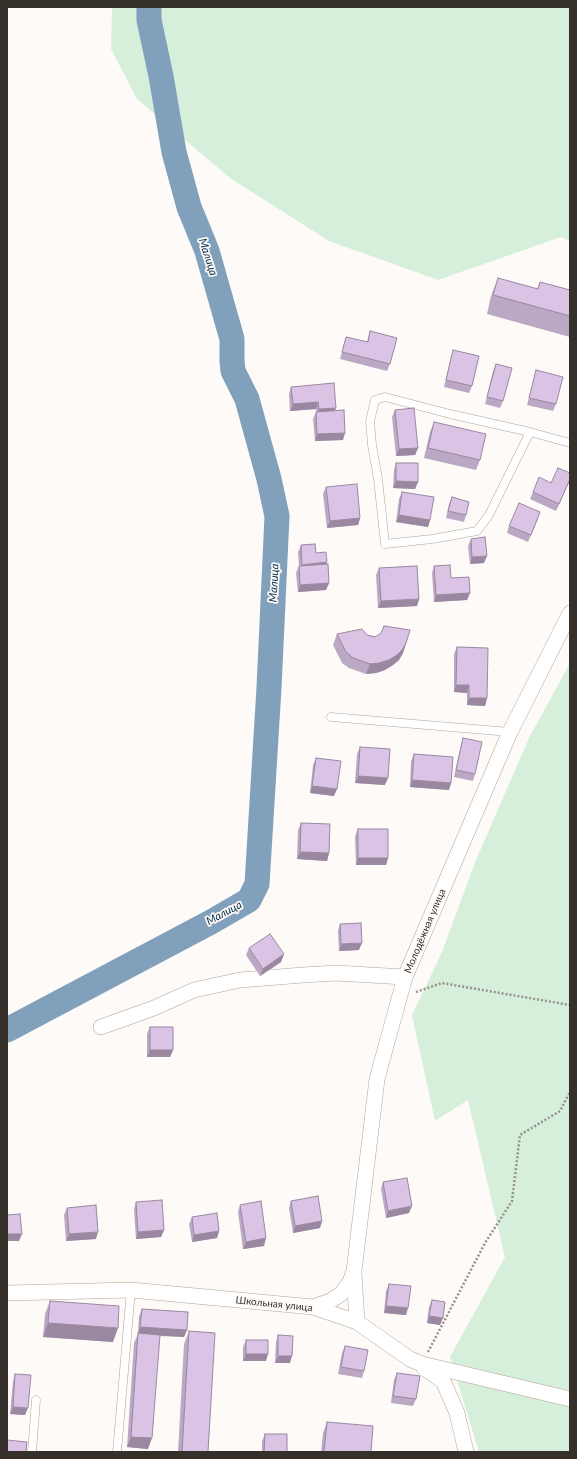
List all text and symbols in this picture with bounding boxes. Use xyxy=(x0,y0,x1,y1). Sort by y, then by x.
water label: Малица xyxy=(196,237,220,277)
water label: Малица xyxy=(266,563,282,603)
street label: Молодёжная улица xyxy=(402,887,448,975)
water label: Малица xyxy=(204,898,244,928)
street label: Школьная улица xyxy=(235,1294,313,1314)

